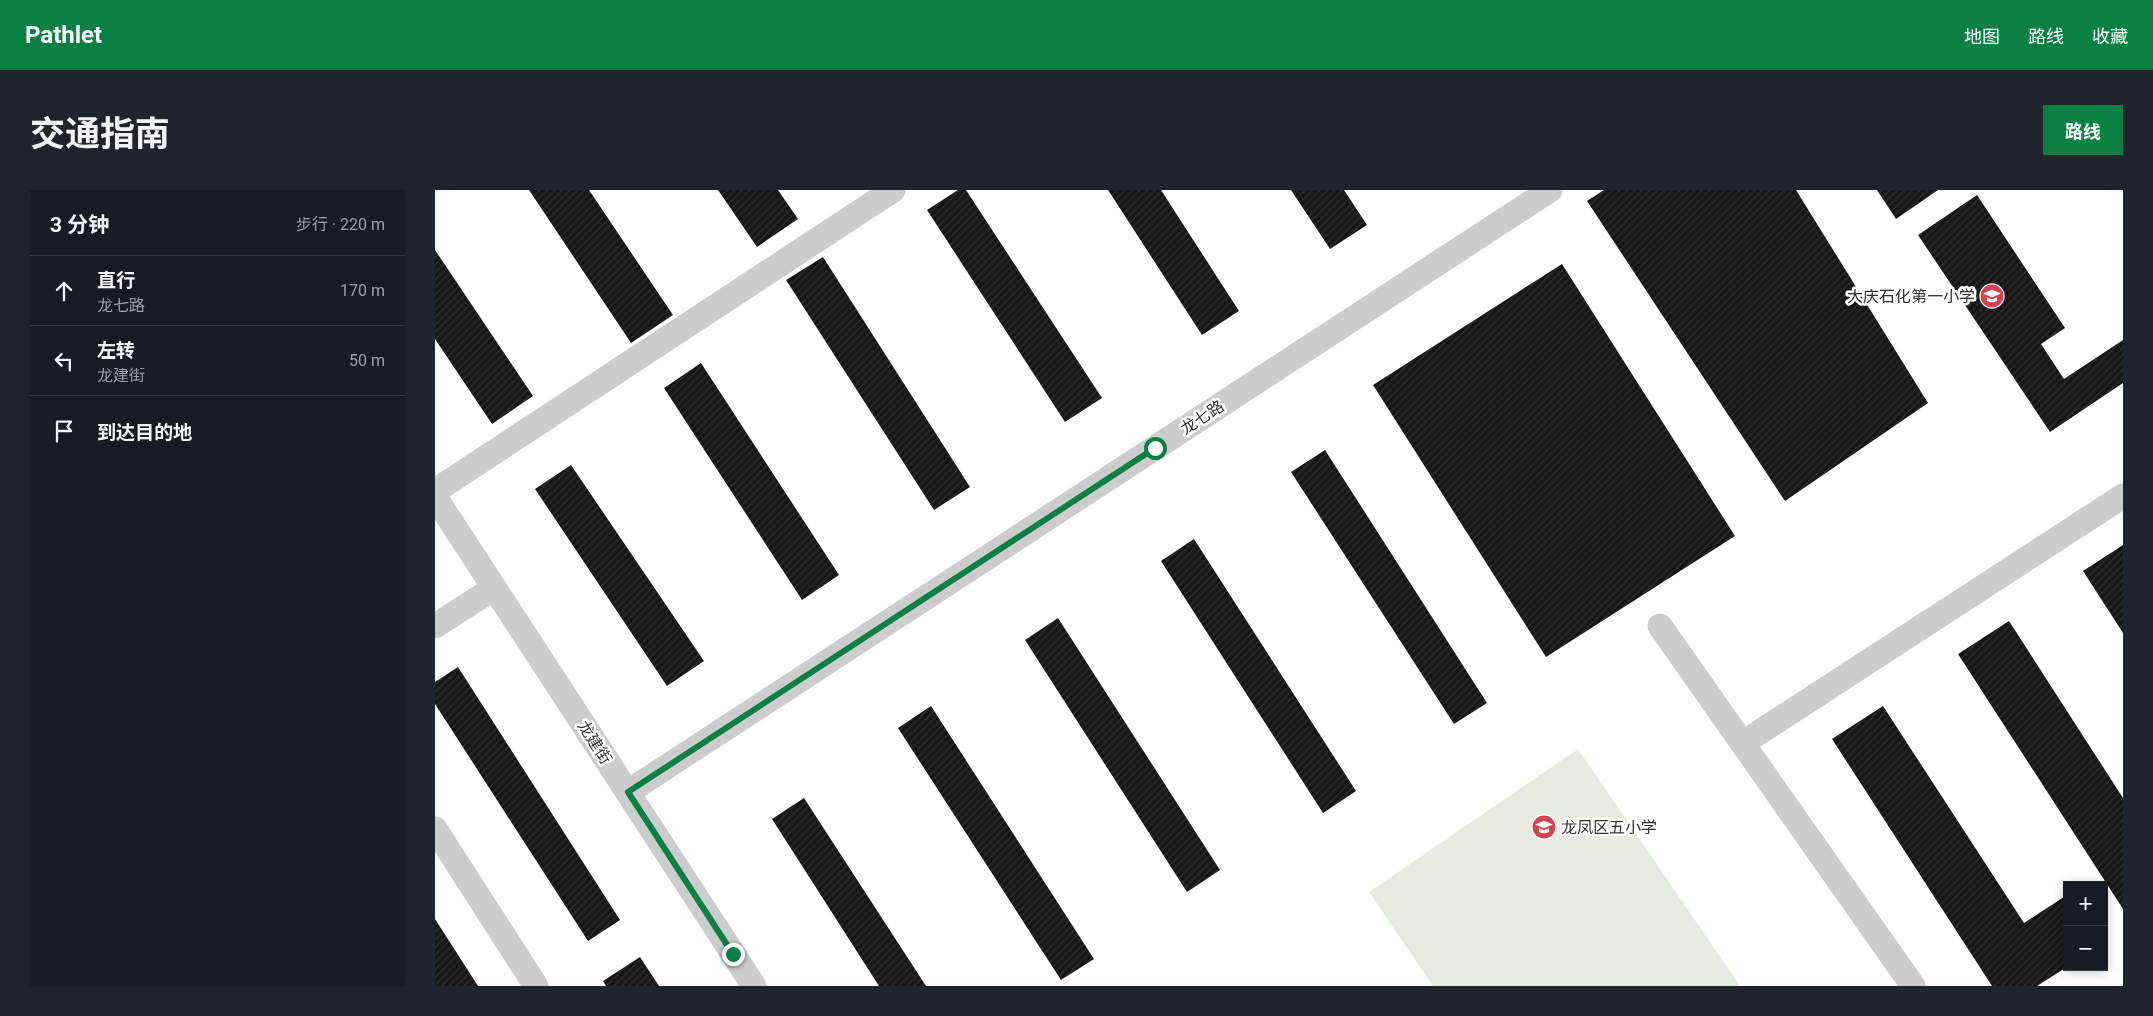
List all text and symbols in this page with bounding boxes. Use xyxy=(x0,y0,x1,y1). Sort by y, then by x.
text: Pathlet xyxy=(25,21,102,49)
text: 地图 xyxy=(1964,26,2000,47)
text: 路线 xyxy=(2028,26,2064,47)
text: 收藏 xyxy=(2092,26,2128,47)
button: 路线 xyxy=(2043,105,2123,155)
text: 交通指南 xyxy=(30,114,170,155)
text: 3 分钟 xyxy=(50,213,109,237)
text: 步行 · 220 m xyxy=(296,215,385,234)
text: 直行 xyxy=(97,269,135,292)
icon: ahead xyxy=(50,277,78,305)
text: 170 m xyxy=(340,281,385,300)
school or university icon: 大庆石化第一小学 xyxy=(1979,283,2005,309)
place label: 大庆石化第一小学 xyxy=(1847,287,1975,306)
text: 龙七路 xyxy=(97,296,145,315)
text: 左转 xyxy=(97,339,135,362)
icon: left xyxy=(50,347,78,375)
text: 50 m xyxy=(349,351,385,370)
text: 龙建街 xyxy=(97,366,145,385)
street label: 龙七路 xyxy=(1177,396,1228,438)
icon: arrive xyxy=(50,417,78,445)
text: 到达目的地 xyxy=(97,421,192,444)
route start xyxy=(1144,437,1167,460)
street label: 龙建街 xyxy=(574,717,616,768)
school or university icon: 龙凤区五小学 xyxy=(1531,814,1557,840)
place label: 龙凤区五小学 xyxy=(1561,818,1657,837)
map controls xyxy=(2063,881,2108,971)
button: + xyxy=(2063,881,2108,926)
button: − xyxy=(2063,926,2108,971)
route end xyxy=(722,943,745,966)

